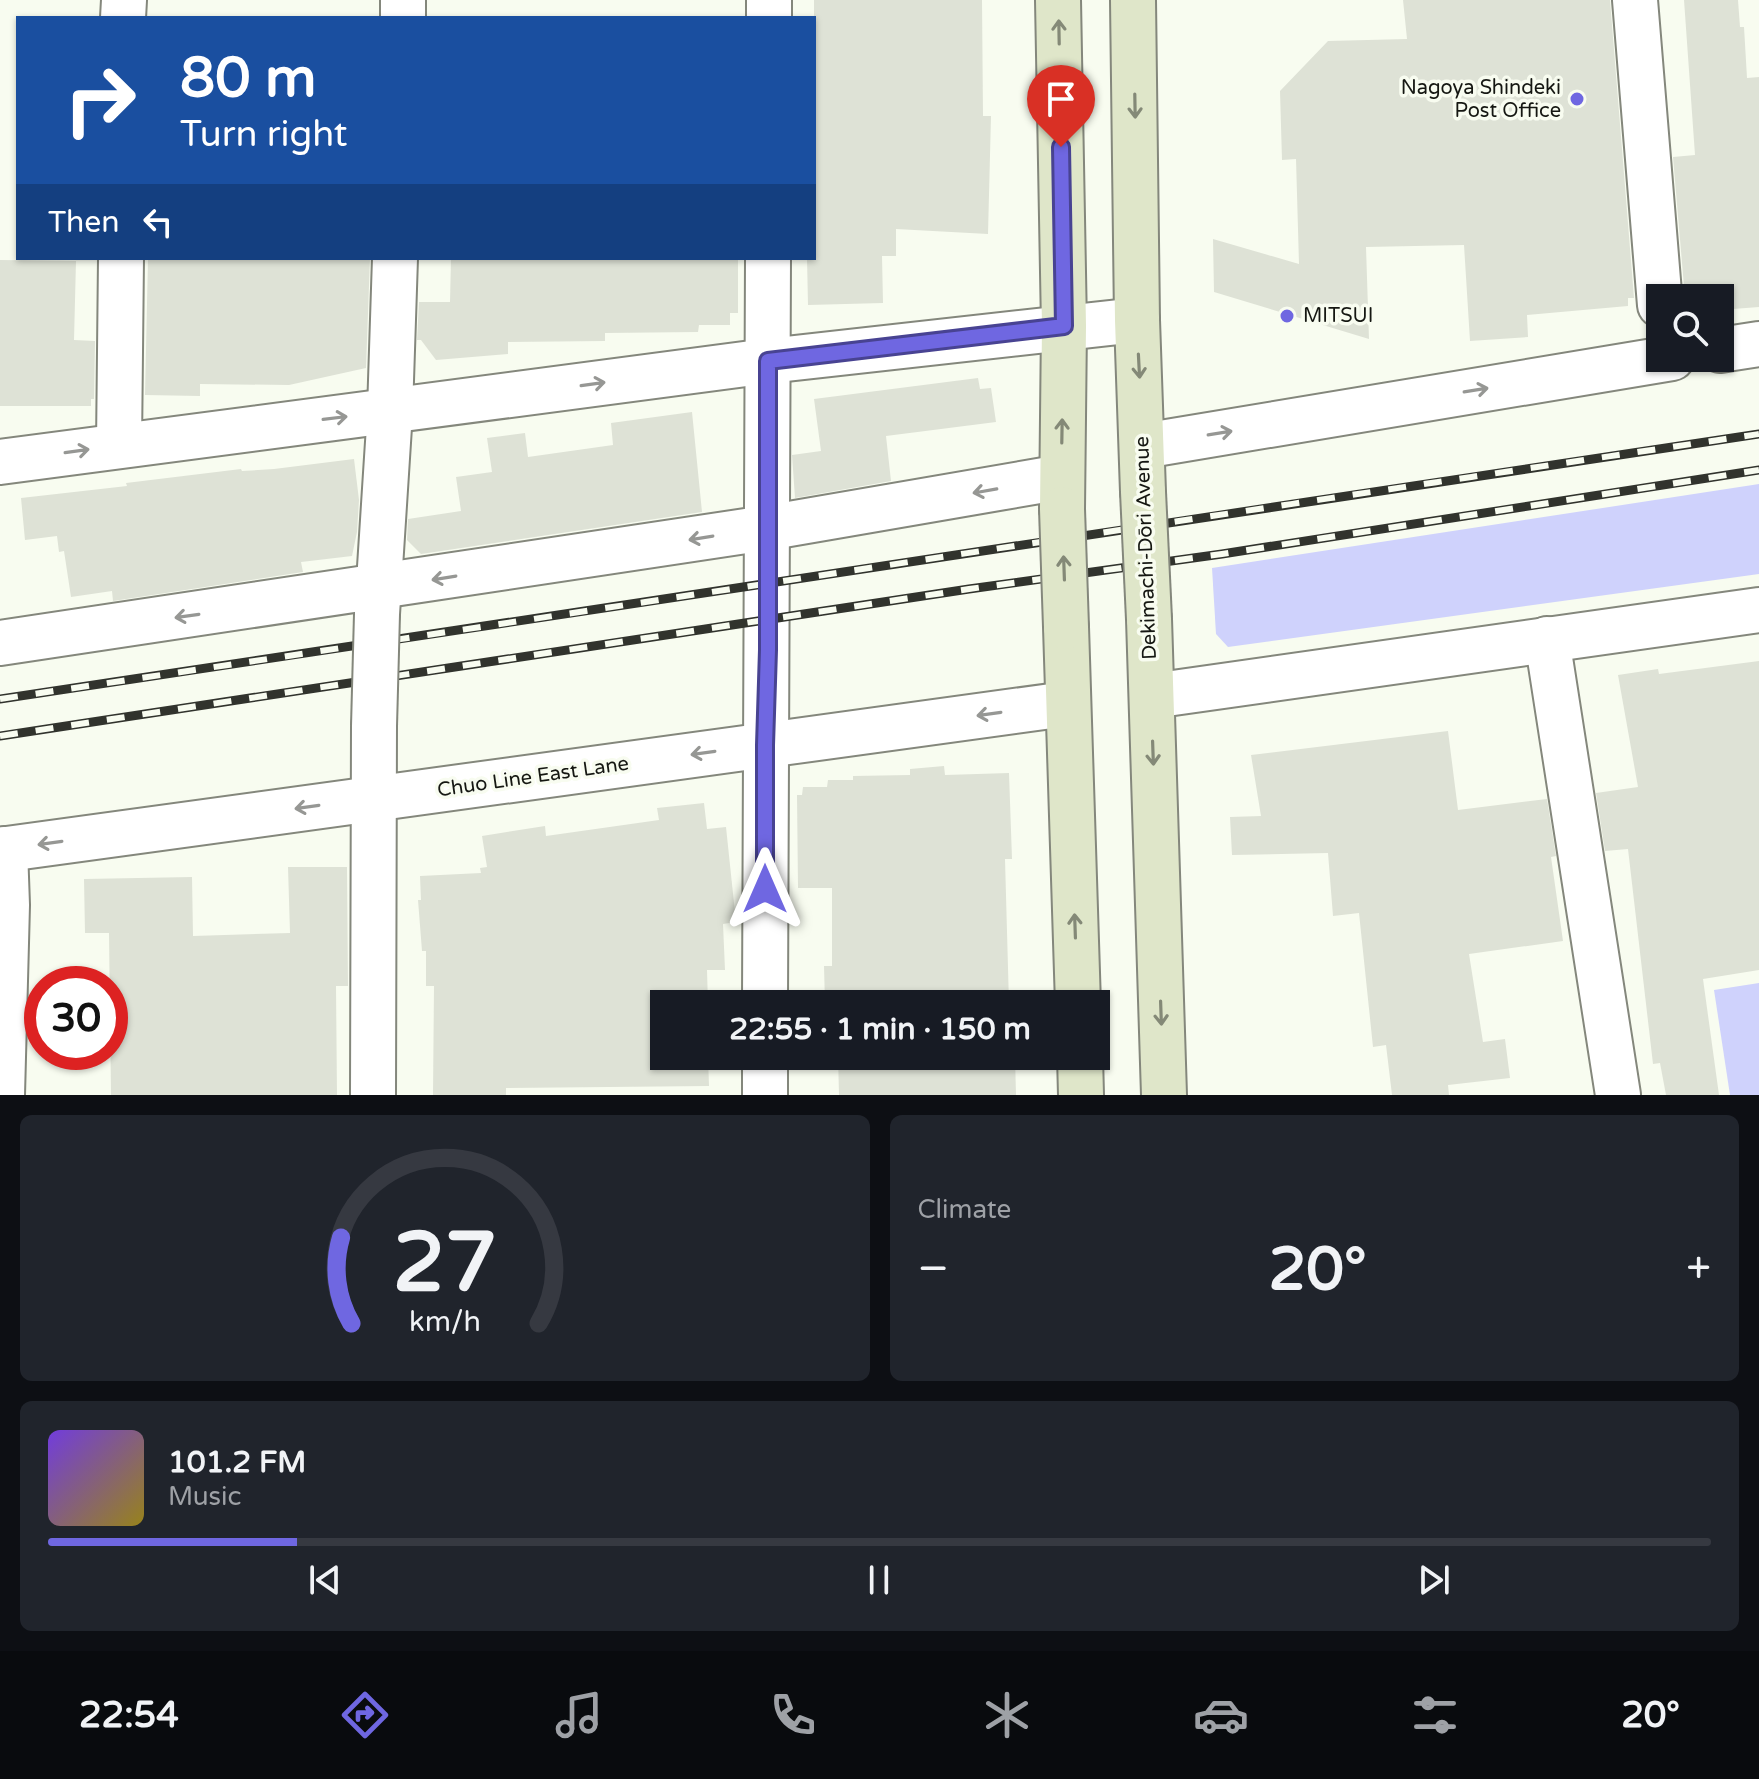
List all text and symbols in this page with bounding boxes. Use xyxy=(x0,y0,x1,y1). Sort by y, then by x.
one-way arrow xyxy=(1051,19,1066,46)
text: 80 m xyxy=(180,45,316,112)
icon: right xyxy=(48,48,152,152)
pin xyxy=(1027,65,1095,147)
place label: Nagoya Shindeki Post Office xyxy=(1401,76,1561,123)
icon: arrive xyxy=(1039,77,1083,121)
marker: Nagoya Shindeki Post Office xyxy=(1568,90,1586,108)
one-way arrow xyxy=(1127,92,1142,119)
text: Turn right xyxy=(180,113,347,156)
icon: left xyxy=(136,200,180,244)
text: Then xyxy=(48,204,120,241)
map controls xyxy=(1646,284,1734,372)
button: search xyxy=(1646,284,1734,372)
place label: MITSUI xyxy=(1303,304,1373,328)
marker: MITSUI xyxy=(1278,307,1296,325)
one-way arrow xyxy=(1132,352,1147,379)
one-way arrow xyxy=(580,376,605,391)
one-way arrow xyxy=(1463,382,1488,397)
one-way arrow xyxy=(322,410,347,425)
one-way arrow xyxy=(1055,418,1070,445)
one-way arrow xyxy=(1206,424,1232,439)
street label: Dekimachi-Dōri Avenue xyxy=(1130,436,1162,660)
one-way arrow xyxy=(64,443,89,458)
one-way arrow xyxy=(973,484,998,499)
one-way arrow xyxy=(689,531,714,546)
one-way arrow xyxy=(1056,555,1071,582)
one-way arrow xyxy=(432,571,457,586)
one-way arrow xyxy=(175,609,200,624)
one-way arrow xyxy=(977,707,1002,722)
one-way arrow xyxy=(1146,739,1161,766)
one-way arrow xyxy=(691,746,717,761)
street label: Chuo Line East Lane xyxy=(436,752,630,802)
one-way arrow xyxy=(295,800,320,815)
one-way arrow xyxy=(37,836,63,851)
position arrow xyxy=(723,847,807,931)
one-way arrow xyxy=(1067,913,1082,940)
speed limit sign: 30 xyxy=(24,966,128,1070)
one-way arrow xyxy=(1154,999,1169,1026)
text: 22:55 · 1 min · 150 m xyxy=(729,1011,1031,1048)
text: Climate xyxy=(918,1194,1011,1225)
text: 27 xyxy=(393,1214,497,1314)
text: 20° xyxy=(1269,1234,1367,1306)
text: − xyxy=(918,1243,949,1296)
text: + xyxy=(1686,1243,1711,1296)
text: km/h xyxy=(409,1305,481,1339)
text: 101.2 FM xyxy=(168,1444,306,1481)
text: Music xyxy=(168,1481,241,1512)
icon: previous xyxy=(303,1558,347,1602)
icon: pause xyxy=(857,1558,901,1602)
icon: next xyxy=(1412,1558,1456,1602)
icon: directions xyxy=(337,1687,393,1743)
icon: music xyxy=(551,1687,607,1743)
icon: phone xyxy=(765,1687,821,1743)
icon: climate xyxy=(979,1687,1035,1743)
icon: car xyxy=(1193,1687,1249,1743)
icon: filters xyxy=(1407,1687,1463,1743)
text: 22:54 xyxy=(79,1694,179,1737)
text: 20° xyxy=(1621,1694,1680,1737)

